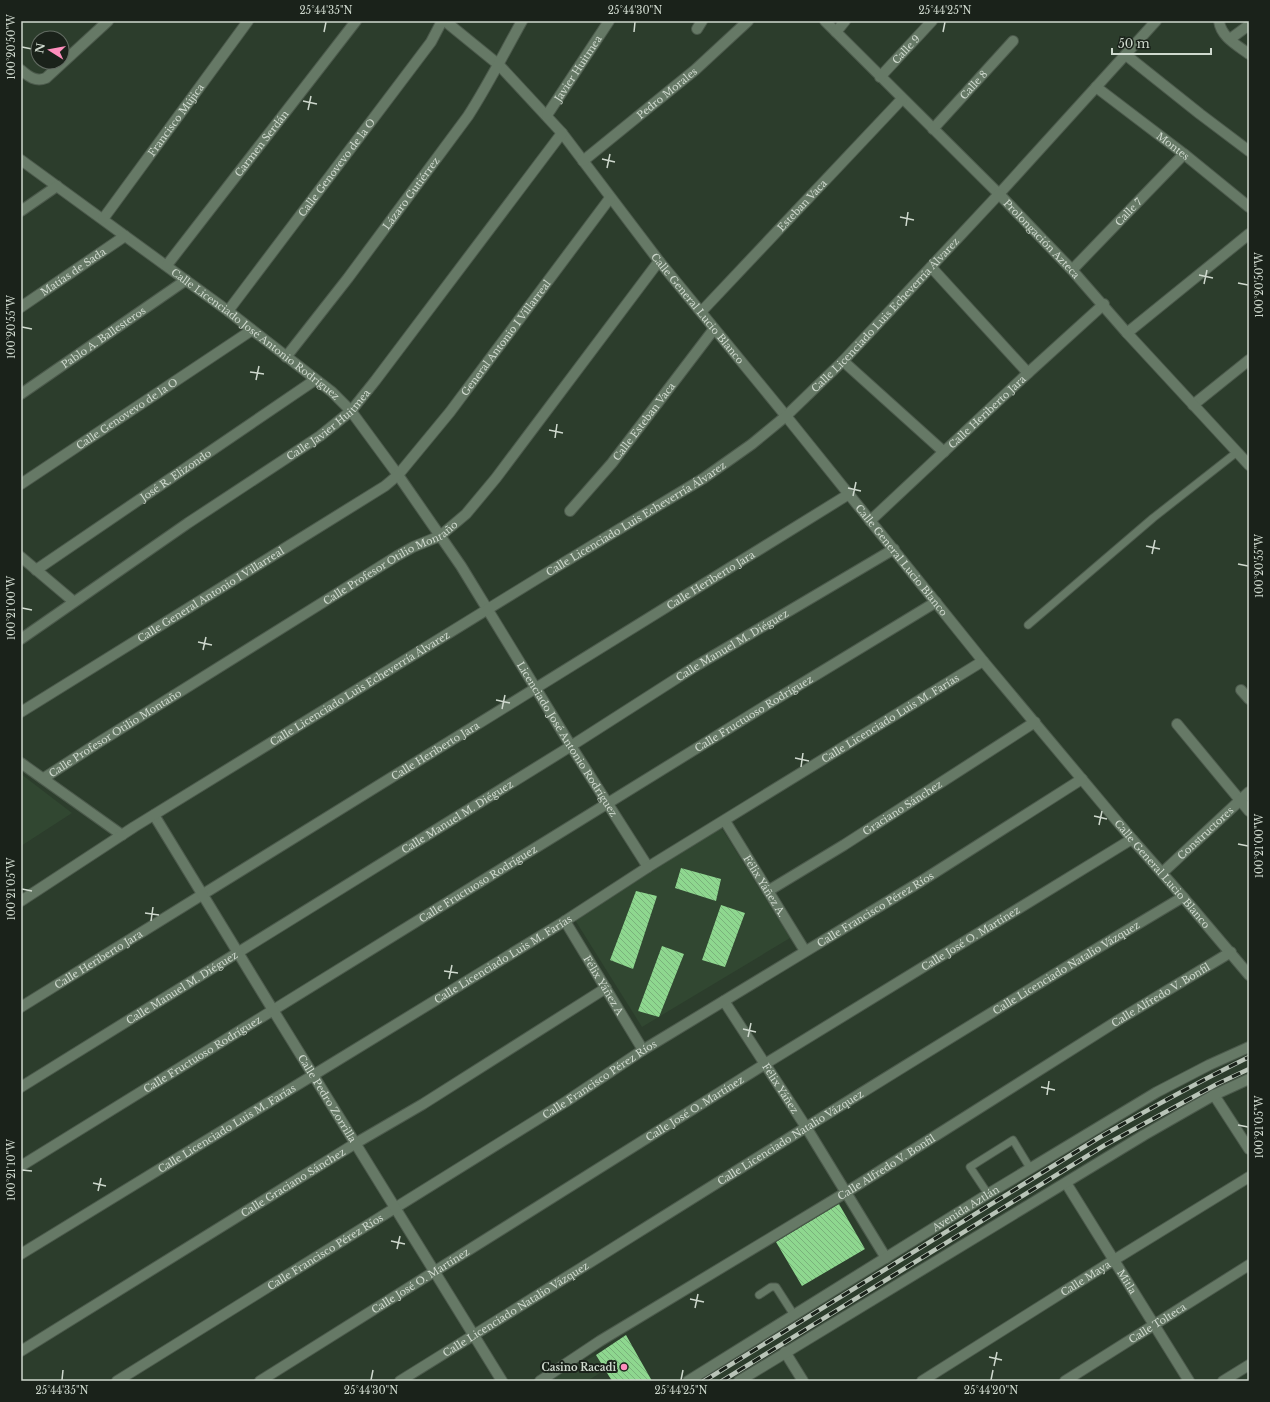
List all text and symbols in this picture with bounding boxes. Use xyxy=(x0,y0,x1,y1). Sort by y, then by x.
text: 25°44'35"N xyxy=(299,4,353,17)
text: 25°44'30"N xyxy=(608,4,662,17)
text: 25°44'25"N xyxy=(918,4,972,17)
text: 100°20'50"W xyxy=(5,14,18,80)
north arrow xyxy=(30,30,70,70)
scale bar xyxy=(1112,30,1211,56)
street label: Calle 9 xyxy=(890,32,923,67)
street label: Javier Huitmea xyxy=(551,33,605,106)
text: 50 m xyxy=(1118,36,1150,51)
text: N xyxy=(32,41,48,55)
street label: Pedro Morales xyxy=(634,65,700,122)
street label: Calle 8 xyxy=(957,68,990,102)
street label: Francisco Mújica xyxy=(145,81,207,159)
street label: Carmen Serdán xyxy=(232,108,292,179)
street label: Calle Genovevo de la O xyxy=(296,116,378,219)
street label: Montes xyxy=(1154,129,1192,163)
street label: Lázaro Gutiérrez xyxy=(380,154,443,232)
street label: Esteban Vaca xyxy=(775,177,830,234)
street label: Calle 7 xyxy=(1112,195,1146,229)
street label: Prolongación Azteca xyxy=(1001,197,1083,282)
street label: Calle Licenciado Luis Echeverría Álvarez xyxy=(809,235,962,395)
street label: Matías de Sada xyxy=(38,245,109,299)
street label: Calle General Lucio Blanco xyxy=(648,250,747,367)
text: 100°20'50"W xyxy=(1253,252,1266,318)
street label: Calle Licenciado José Antonio Rodríguez xyxy=(168,266,342,403)
street label: General Antonio I Villarreal xyxy=(458,277,554,399)
text: 100°20'55"W xyxy=(5,295,18,359)
street label: Pablo A. Ballesteros xyxy=(59,304,149,371)
street label: Calle Heriberto Jara xyxy=(946,372,1029,451)
street label: Calle Genovevo de la O xyxy=(74,375,180,453)
street label: Calle Esteban Vaca xyxy=(610,380,678,463)
street label: Calle Javier Huitmea xyxy=(284,386,373,463)
street label: José R. Elizondo xyxy=(136,446,214,505)
street label: Calle Licenciado Luis Echeverría Álvarez xyxy=(543,458,729,579)
street label: Calle General Lucio Blanco xyxy=(852,502,950,619)
street label: Calle Profesor Otilio Montaño xyxy=(321,518,461,608)
text: 100°20'55"W xyxy=(1253,534,1266,598)
street label: Calle General Antonio I Villarreal xyxy=(135,544,286,645)
street label: Calle Heriberto Jara xyxy=(664,548,758,613)
text: 100°21'00"W xyxy=(5,575,18,640)
street label: Calle Manuel M. Diéguez xyxy=(673,607,791,684)
street label: Calle Licenciado Luis Echeverría Álvarez xyxy=(268,628,453,749)
street label: Licenciado José Antonio Rodríguez xyxy=(514,659,620,819)
street label: Calle Licenciado Luis M. Farías xyxy=(819,671,962,766)
street label: Calle Fructuoso Rodríguez xyxy=(692,672,816,755)
street label: Calle Profesor Otilio Montaño xyxy=(46,686,184,780)
street label: Calle Heriberto Jara xyxy=(389,718,482,783)
street label: Calle Manuel M. Diéguez xyxy=(399,777,516,857)
street label: Graciano Sánchez xyxy=(860,777,945,838)
street label: Constructores xyxy=(1175,804,1237,862)
text: 100°21'00"W xyxy=(1253,813,1266,878)
street label: Calle General Lucio Blanco xyxy=(1111,817,1213,931)
street label: Calle Fructuoso Rodríguez xyxy=(417,842,540,925)
street label: Félix Yáñez A. xyxy=(740,853,788,919)
text: 100°21'05"W xyxy=(5,857,18,921)
street label: Calle Francisco Pérez Ríos xyxy=(815,869,936,950)
street label: Calle José O. Martínez xyxy=(919,903,1023,974)
street label: Calle Licenciado Luis M. Farías xyxy=(432,912,575,1007)
street label: Calle Licenciado Natalio Vázquez xyxy=(990,918,1143,1017)
street label: Calle Heriberto Jara xyxy=(52,927,146,992)
street label: Calle Manuel M. Diéguez xyxy=(124,948,241,1027)
street label: Félix Yáñez A xyxy=(580,953,627,1018)
street label: Calle Alfredo V. Bonfil xyxy=(1109,960,1212,1030)
street label: Calle Fructuoso Rodríguez xyxy=(141,1013,264,1096)
street label: Calle Francisco Pérez Ríos xyxy=(540,1037,660,1122)
street label: Calle Pedro Zorrilla xyxy=(295,1052,359,1145)
street label: Félix Yáñez xyxy=(759,1061,802,1116)
street label: Calle José O. Martínez xyxy=(643,1073,747,1144)
street label: Calle Licenciado Luis M. Farías xyxy=(155,1081,299,1176)
street label: Calle Licenciado Natalio Vázquez xyxy=(715,1087,866,1188)
text: 100°21'05"W xyxy=(1253,1095,1266,1159)
street label: Calle Alfredo V. Bonfil xyxy=(835,1132,938,1203)
text: 100°21'10"W xyxy=(5,1139,18,1201)
street label: Calle Graciano Sánchez xyxy=(238,1145,348,1220)
street label: Avenida Aztlán xyxy=(929,1183,1002,1235)
street label: Calle Francisco Pérez Ríos xyxy=(265,1211,386,1293)
street label: Calle José O. Martínez xyxy=(369,1245,472,1317)
street label: Calle Maya xyxy=(1058,1258,1113,1299)
street label: Calle Licenciado Natalio Vázquez xyxy=(440,1259,592,1360)
street label: Mitla xyxy=(1114,1267,1140,1297)
street label: Calle Tolteca xyxy=(1126,1300,1189,1346)
place label: Casino Racadi xyxy=(541,1361,616,1374)
marker: Casino Racadi xyxy=(619,1362,629,1372)
text: 25°44'35"N xyxy=(35,1384,89,1397)
text: 25°44'30"N xyxy=(344,1384,398,1397)
text: 25°44'25"N xyxy=(654,1384,708,1397)
text: 25°44'20"N xyxy=(964,1384,1018,1397)

